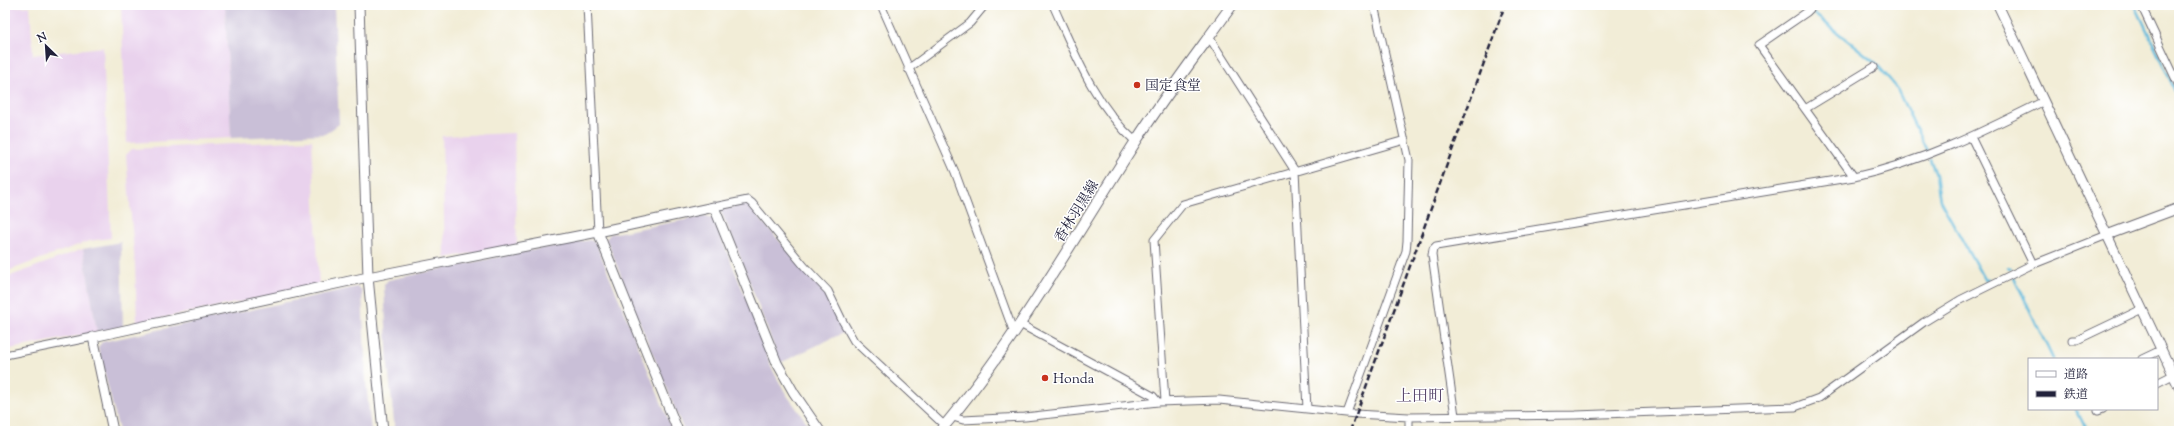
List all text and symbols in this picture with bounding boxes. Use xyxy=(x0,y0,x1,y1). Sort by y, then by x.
north arrow xyxy=(26,26,66,66)
text: N xyxy=(34,29,50,47)
place label: 国定食堂 xyxy=(1145,77,1201,97)
marker: 国定食堂 xyxy=(1132,80,1142,90)
street label: 香林羽黒線 xyxy=(1051,177,1105,247)
legend xyxy=(2028,358,2158,410)
text: 道路 xyxy=(2064,366,2088,384)
place label: Honda xyxy=(1053,370,1095,390)
marker: Honda xyxy=(1040,373,1050,383)
district label: 上田町 xyxy=(1396,386,1444,409)
text: 鉄道 xyxy=(2063,386,2088,404)

